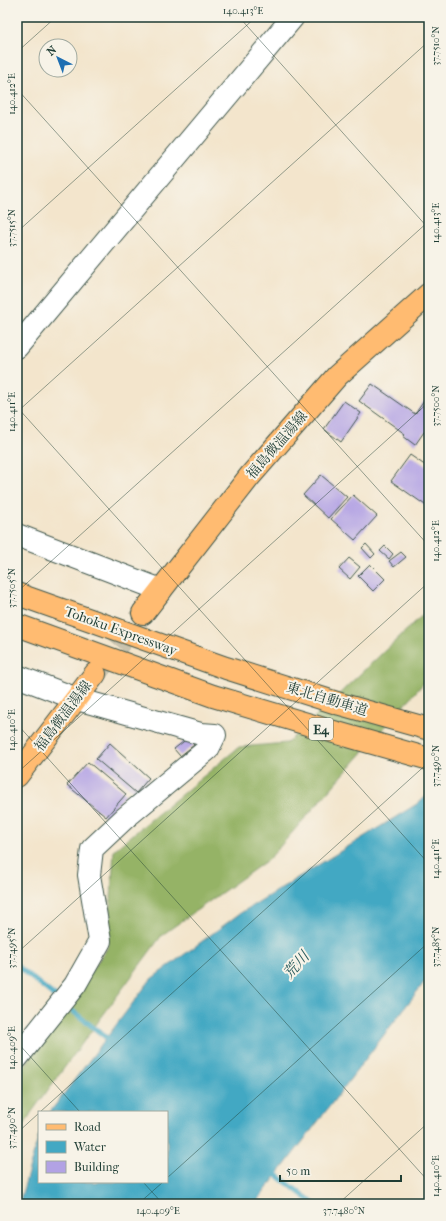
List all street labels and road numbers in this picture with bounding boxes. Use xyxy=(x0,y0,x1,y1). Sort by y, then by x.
street label: 福島微温湯線 xyxy=(243,408,311,482)
street label: Tohoku Expressway xyxy=(62,603,180,659)
street label: 福島微温湯線 xyxy=(31,677,95,755)
street label: 東北自動車道 xyxy=(284,679,370,719)
road number: E4 xyxy=(309,718,333,740)

